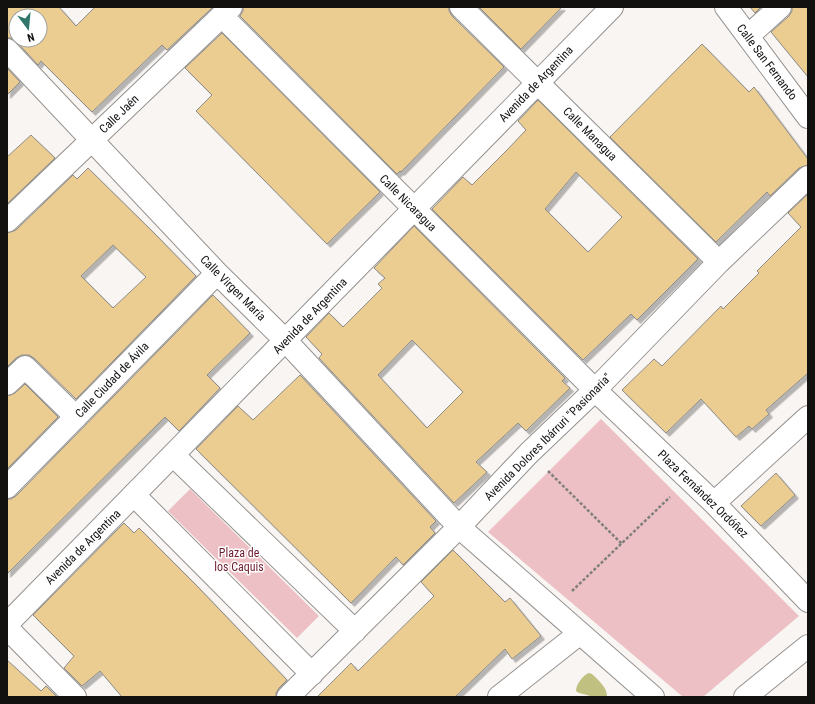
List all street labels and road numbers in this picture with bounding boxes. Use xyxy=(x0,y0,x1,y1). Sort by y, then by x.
street label: Calle San Fernando xyxy=(734,21,800,103)
street label: Avenida de Argentina xyxy=(496,43,576,125)
street label: Calle Jaén xyxy=(96,92,142,136)
street label: Calle Managua xyxy=(560,104,620,164)
street label: Calle Nicaragua xyxy=(377,172,439,234)
street label: Calle Virgen María xyxy=(197,252,269,324)
street label: Avenida de Argentina xyxy=(270,275,350,357)
street label: Calle Ciudad de Ávila xyxy=(72,338,152,421)
street label: Avenida Dolores Ibárruri "Pasionaria" xyxy=(482,370,615,503)
street label: Plaza Fernández Ordóñez xyxy=(655,447,751,541)
street label: Avenida de Argentina xyxy=(43,506,124,587)

